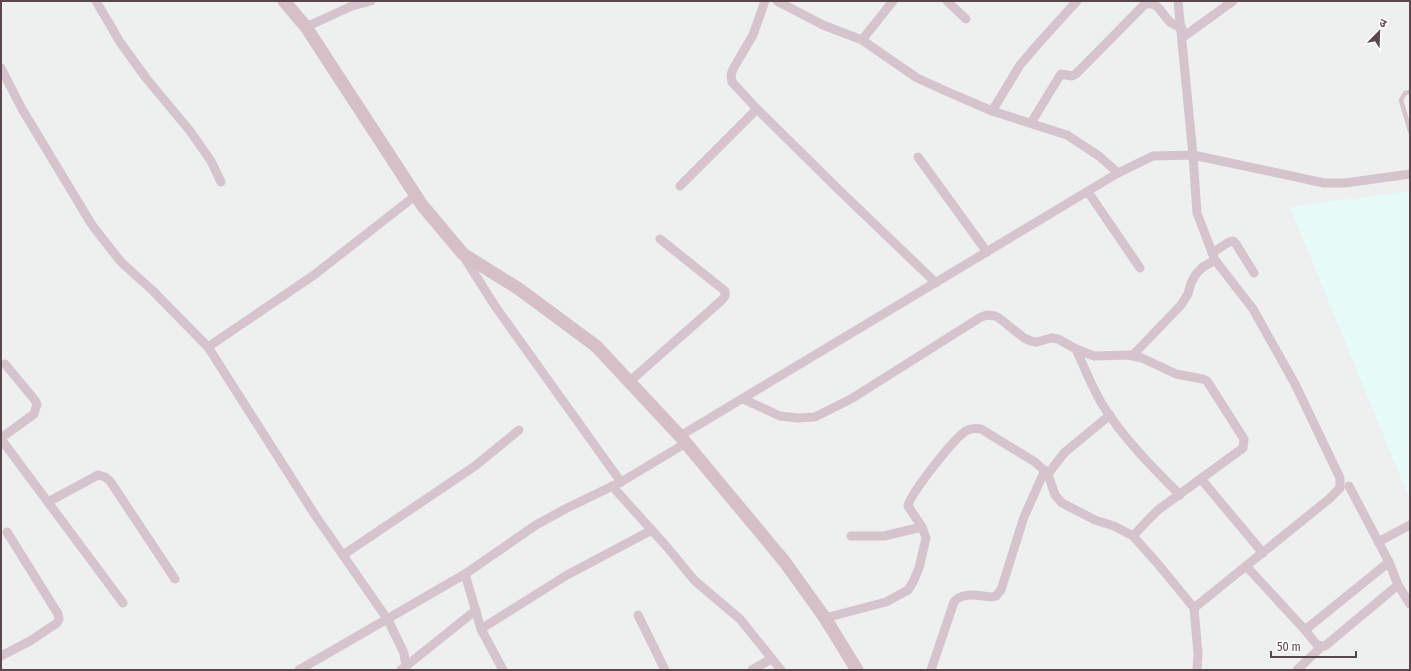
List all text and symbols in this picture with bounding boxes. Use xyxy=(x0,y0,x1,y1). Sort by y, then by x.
north arrow xyxy=(1359,12,1399,52)
text: उ xyxy=(1377,16,1389,31)
scale bar xyxy=(1271,633,1356,659)
text: 50 m xyxy=(1277,640,1301,654)

